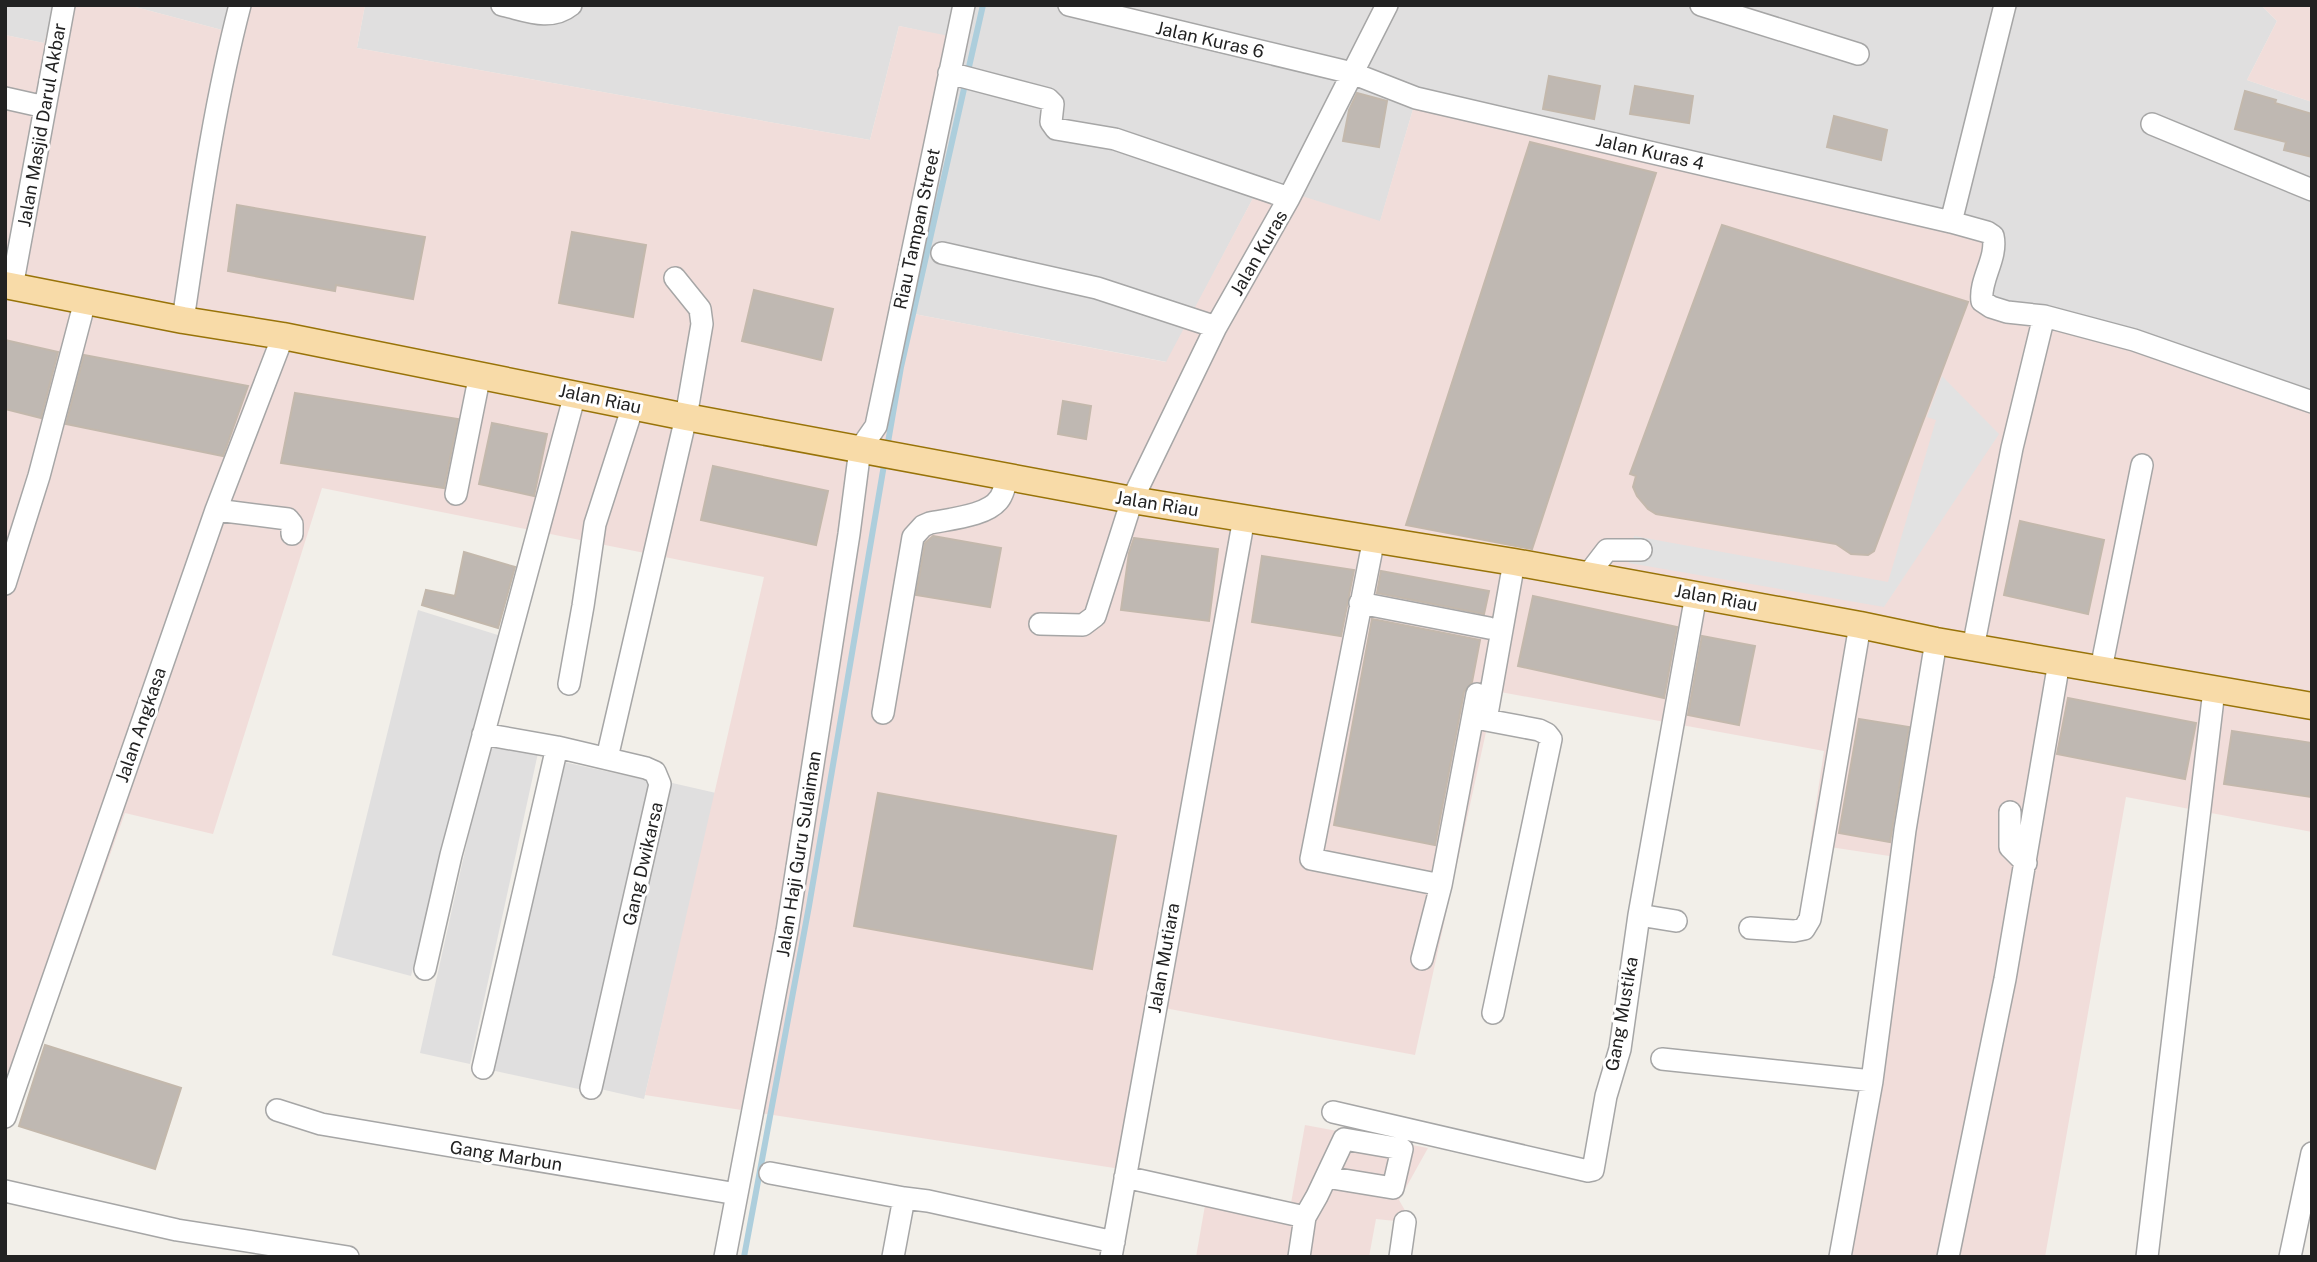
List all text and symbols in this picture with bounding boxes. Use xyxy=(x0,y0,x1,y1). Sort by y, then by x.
street label: Jalan Kuras 6 xyxy=(1154,17,1266,62)
street label: Jalan Masjid Darul Akbar xyxy=(13,21,70,228)
street label: Jalan Kuras 4 xyxy=(1594,129,1706,174)
street label: Riau Tampan Street xyxy=(889,146,944,311)
street label: Jalan Kuras xyxy=(1226,206,1291,299)
street label: Jalan Riau xyxy=(557,380,643,418)
street label: Jalan Riau xyxy=(1114,487,1200,520)
street label: Jalan Riau xyxy=(1673,580,1759,615)
street label: Jalan Angkasa xyxy=(111,665,170,785)
street label: Jalan Haji Guru Sulaiman xyxy=(772,749,825,958)
street label: Gang Dwikarsa xyxy=(618,800,667,928)
street label: Jalan Mutiara xyxy=(1143,901,1184,1015)
street label: Gang Mustika xyxy=(1601,955,1642,1073)
street label: Gang Marbun xyxy=(448,1136,564,1175)

